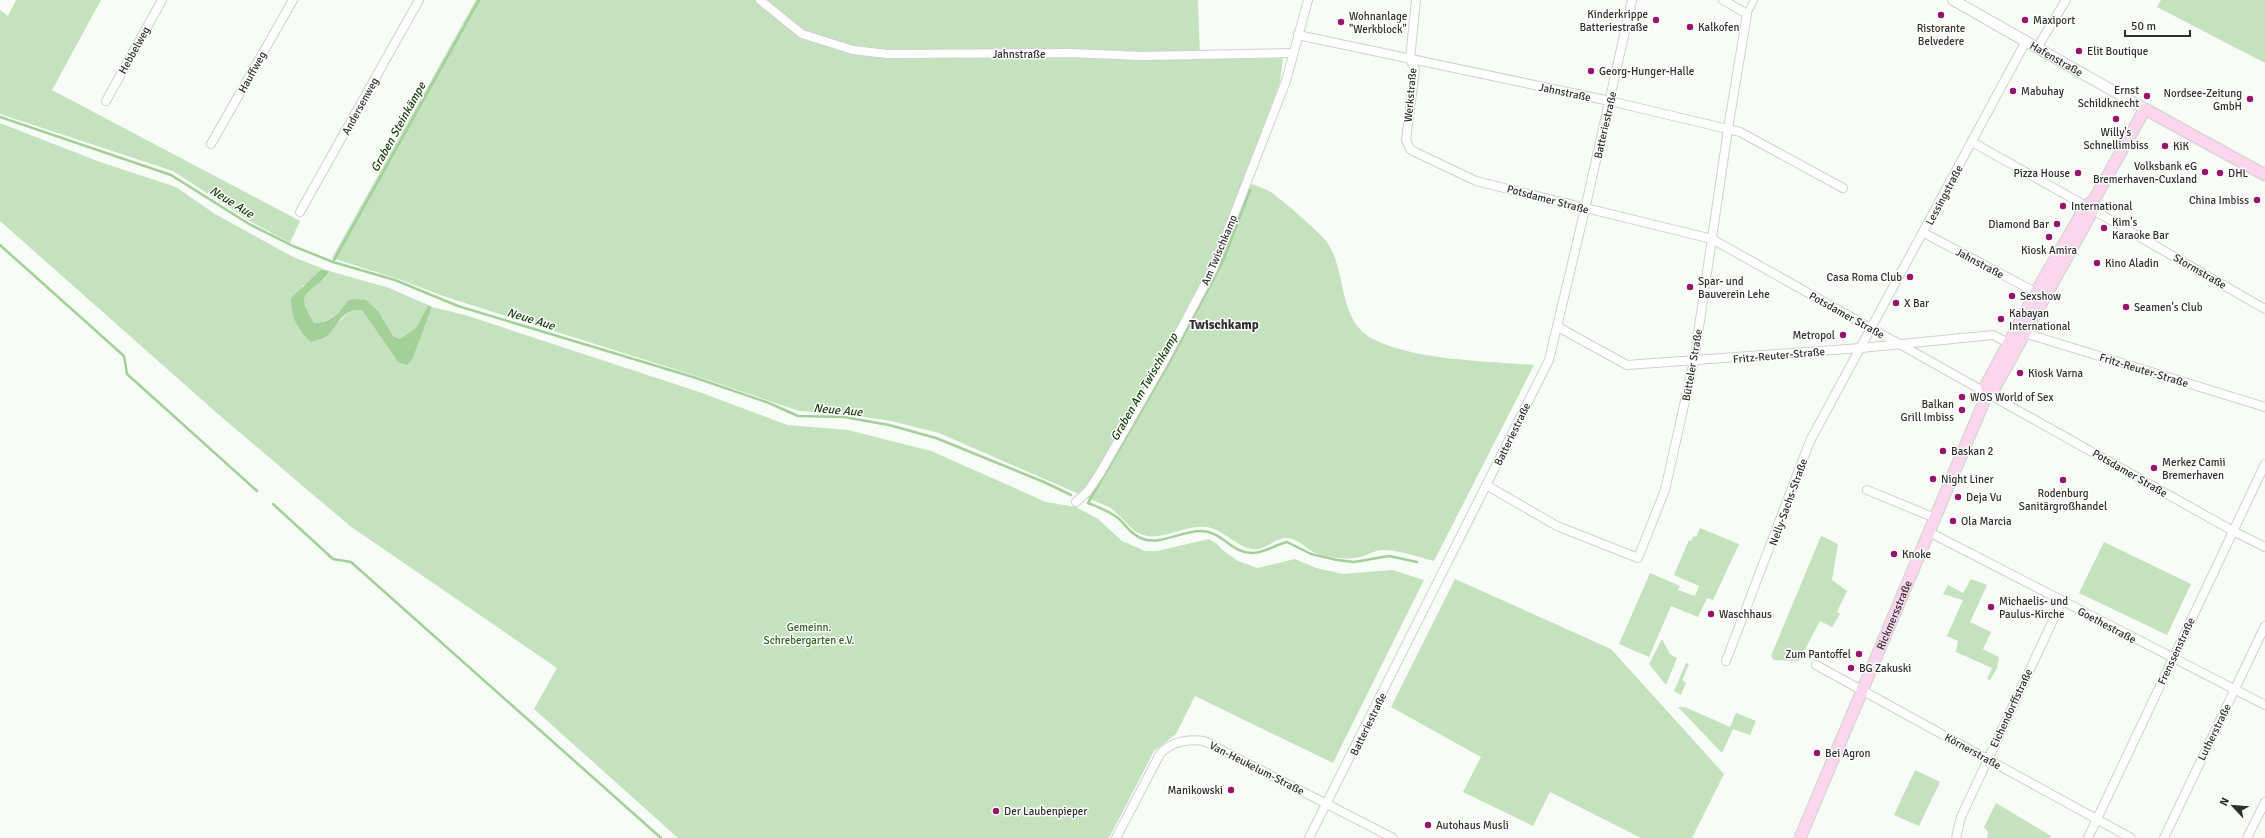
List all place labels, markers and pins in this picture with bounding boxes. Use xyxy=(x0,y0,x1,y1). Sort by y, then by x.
place label: Kinderkrippe Batteriestraße xyxy=(1579,8,1648,34)
place label: Wohnanlage "Werkblock" xyxy=(1349,10,1407,36)
marker: Ristorante Belvedere xyxy=(1936,10,1946,20)
place label: Maxiport xyxy=(2033,14,2075,27)
marker: Kinderkrippe Batteriestraße xyxy=(1651,15,1661,25)
marker: Maxiport xyxy=(2020,15,2030,25)
marker: Wohnanlage "Werkblock" xyxy=(1336,17,1346,27)
place label: Kalkofen xyxy=(1698,21,1739,34)
marker: Kalkofen xyxy=(1685,22,1695,32)
place label: Ristorante Belvedere xyxy=(1917,22,1965,48)
place label: Elit Boutique xyxy=(2087,45,2148,58)
marker: Elit Boutique xyxy=(2074,46,2084,56)
place label: Georg-Hunger-Halle xyxy=(1599,65,1694,78)
marker: Georg-Hunger-Halle xyxy=(1586,66,1596,76)
place label: Ernst Schildknecht xyxy=(2078,84,2139,110)
place label: Mabuhay xyxy=(2021,85,2065,98)
marker: Mabuhay xyxy=(2008,86,2018,96)
place label: Nordsee-Zeitung GmbH xyxy=(2164,87,2242,113)
marker: Ernst Schildknecht xyxy=(2142,91,2152,101)
marker: Nordsee-Zeitung GmbH xyxy=(2245,94,2255,104)
marker: Willy's Schnellimbiss xyxy=(2111,114,2121,124)
place label: Willy's Schnellimbiss xyxy=(2083,126,2149,152)
place label: KiK xyxy=(2173,140,2190,153)
marker: KiK xyxy=(2160,141,2170,151)
place label: Volksbank eG Bremerhaven-Cuxland xyxy=(2093,160,2197,186)
place label: Pizza House xyxy=(2013,167,2070,180)
marker: Volksbank eG Bremerhaven-Cuxland xyxy=(2200,167,2210,177)
place label: DHL xyxy=(2228,167,2249,180)
marker: Pizza House xyxy=(2073,168,2083,178)
marker: DHL xyxy=(2215,168,2225,178)
place label: China Imbiss xyxy=(2189,194,2249,207)
marker: China Imbiss xyxy=(2252,195,2262,205)
place label: International xyxy=(2071,200,2132,213)
marker: International xyxy=(2058,201,2068,211)
place label: Kim's Karaoke Bar xyxy=(2112,216,2169,242)
place label: Diamond Bar xyxy=(1988,218,2049,231)
marker: Diamond Bar xyxy=(2052,219,2062,229)
marker: Kim's Karaoke Bar xyxy=(2099,223,2109,233)
marker: Kiosk Amira xyxy=(2044,232,2054,242)
place label: Kiosk Amira xyxy=(2021,244,2077,257)
place label: Kino Aladin xyxy=(2105,257,2159,270)
marker: Kino Aladin xyxy=(2092,258,2102,268)
place label: Casa Roma Club xyxy=(1827,271,1902,284)
marker: Casa Roma Club xyxy=(1905,272,1915,282)
place label: Spar- und Bauverein Lehe xyxy=(1698,275,1770,301)
marker: Spar- und Bauverein Lehe xyxy=(1685,282,1695,292)
place label: Sexshow xyxy=(2020,290,2061,303)
marker: Sexshow xyxy=(2007,291,2017,301)
place label: X Bar xyxy=(1904,297,1929,310)
marker: X Bar xyxy=(1891,298,1901,308)
place label: Seamen's Club xyxy=(2134,301,2203,314)
marker: Seamen's Club xyxy=(2121,302,2131,312)
place label: Kabayan International xyxy=(2009,307,2070,333)
marker: Kabayan International xyxy=(1996,314,2006,324)
place label: Metropol xyxy=(1792,329,1835,342)
marker: Metropol xyxy=(1838,330,1848,340)
place label: Kiosk Varna xyxy=(2028,367,2084,380)
marker: Kiosk Varna xyxy=(2015,368,2025,378)
place label: WOS World of Sex xyxy=(1970,391,2054,404)
marker: WOS World of Sex xyxy=(1957,392,1967,402)
place label: Balkan Grill Imbiss xyxy=(1901,398,1954,424)
marker: Balkan Grill Imbiss xyxy=(1957,405,1967,415)
place label: Baskan 2 xyxy=(1951,445,1994,458)
marker: Baskan 2 xyxy=(1938,446,1948,456)
place label: Merkez Camii Bremerhaven xyxy=(2162,456,2225,482)
marker: Merkez Camii Bremerhaven xyxy=(2149,463,2159,473)
place label: Night Liner xyxy=(1941,473,1994,486)
marker: Night Liner xyxy=(1928,474,1938,484)
marker: Rodenburg Sanitärgroßhandel xyxy=(2058,475,2068,485)
place label: Rodenburg Sanitärgroßhandel xyxy=(2019,487,2107,513)
place label: Deja Vu xyxy=(1966,491,2002,504)
marker: Deja Vu xyxy=(1953,492,1963,502)
place label: Ola Marcia xyxy=(1961,515,2012,528)
marker: Ola Marcia xyxy=(1948,516,1958,526)
place label: Knoke xyxy=(1902,548,1931,561)
marker: Knoke xyxy=(1889,549,1899,559)
place label: Michaelis- und Paulus-Kirche xyxy=(1999,595,2068,621)
marker: Michaelis- und Paulus-Kirche xyxy=(1986,602,1996,612)
place label: Waschhaus xyxy=(1719,608,1772,621)
marker: Waschhaus xyxy=(1706,609,1716,619)
place label: Zum Pantoffel xyxy=(1785,648,1851,661)
marker: Zum Pantoffel xyxy=(1854,649,1864,659)
place label: BG Zakuski xyxy=(1859,662,1911,675)
marker: BG Zakuski xyxy=(1846,663,1856,673)
place label: Bei Agron xyxy=(1825,747,1871,760)
marker: Bei Agron xyxy=(1812,748,1822,758)
place label: Manikowski xyxy=(1167,784,1223,797)
marker: Manikowski xyxy=(1226,785,1236,795)
place label: Der Laubenpieper xyxy=(1004,805,1087,818)
marker: Der Laubenpieper xyxy=(991,806,1001,816)
place label: Autohaus Musli xyxy=(1436,819,1509,832)
marker: Autohaus Musli xyxy=(1423,820,1433,830)

